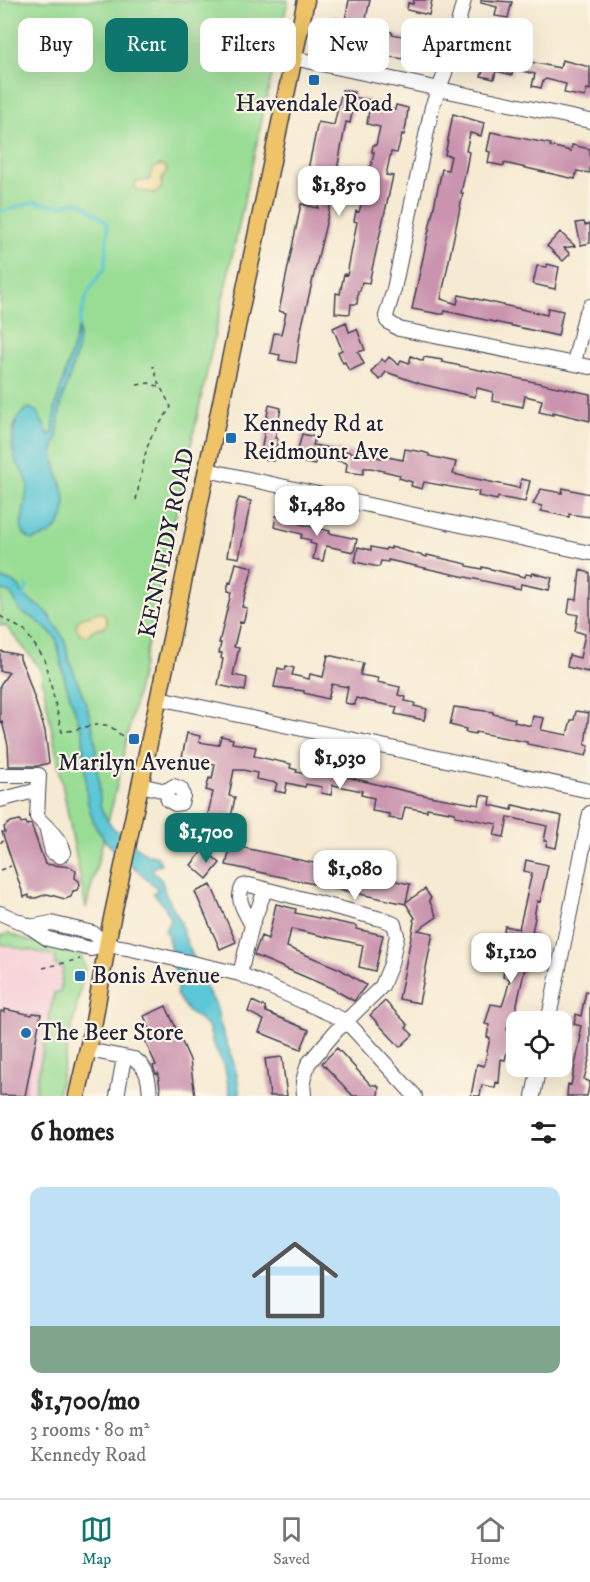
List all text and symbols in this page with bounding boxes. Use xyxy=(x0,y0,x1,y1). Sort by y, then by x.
chip: Buy xyxy=(18,18,93,72)
chip: Rent xyxy=(105,18,188,72)
chip: Filters xyxy=(200,18,296,72)
chip: New xyxy=(308,18,389,72)
chip: Apartment xyxy=(401,18,533,72)
marker: Havendale Road xyxy=(307,73,321,87)
place label: Havendale Road xyxy=(235,89,393,119)
pin: $1,850 xyxy=(290,166,388,217)
text: $1,850 xyxy=(312,173,366,198)
place label: Kennedy Rd at Reidmount Ave xyxy=(243,409,389,467)
marker: Kennedy Rd at Reidmount Ave xyxy=(224,431,238,445)
street label: KENNEDY ROAD xyxy=(132,445,202,641)
pin: $1,480 xyxy=(268,486,366,537)
text: $1,480 xyxy=(289,493,345,518)
marker: Marilyn Avenue xyxy=(127,732,141,746)
pin: $1,930 xyxy=(291,739,389,790)
text: $1,930 xyxy=(314,746,366,771)
place label: Marilyn Avenue xyxy=(58,748,210,778)
pin: $1,700 xyxy=(157,813,255,864)
text: $1,700 xyxy=(179,820,233,845)
pin: $1,080 xyxy=(306,850,404,901)
text: $1,080 xyxy=(327,857,383,882)
pin: $1,120 xyxy=(462,933,560,984)
text: $1,120 xyxy=(485,940,537,965)
place label: Bonis Avenue xyxy=(92,961,220,991)
marker: Bonis Avenue xyxy=(73,969,87,983)
map controls xyxy=(506,1011,572,1077)
button: locate xyxy=(506,1011,572,1077)
place label: The Beer Store xyxy=(38,1018,184,1048)
marker: The Beer Store xyxy=(19,1026,33,1040)
text: 6 homes xyxy=(30,1116,114,1149)
icon: filters xyxy=(527,1116,560,1149)
icon: home xyxy=(241,1226,349,1334)
text: $1,700/mo xyxy=(30,1385,140,1418)
text: 3 rooms · 80 m² xyxy=(30,1418,150,1443)
text: Kennedy Road xyxy=(30,1443,146,1468)
tab: Map xyxy=(80,1513,113,1569)
tab: Saved xyxy=(273,1513,310,1569)
tab: Home xyxy=(470,1513,510,1569)

